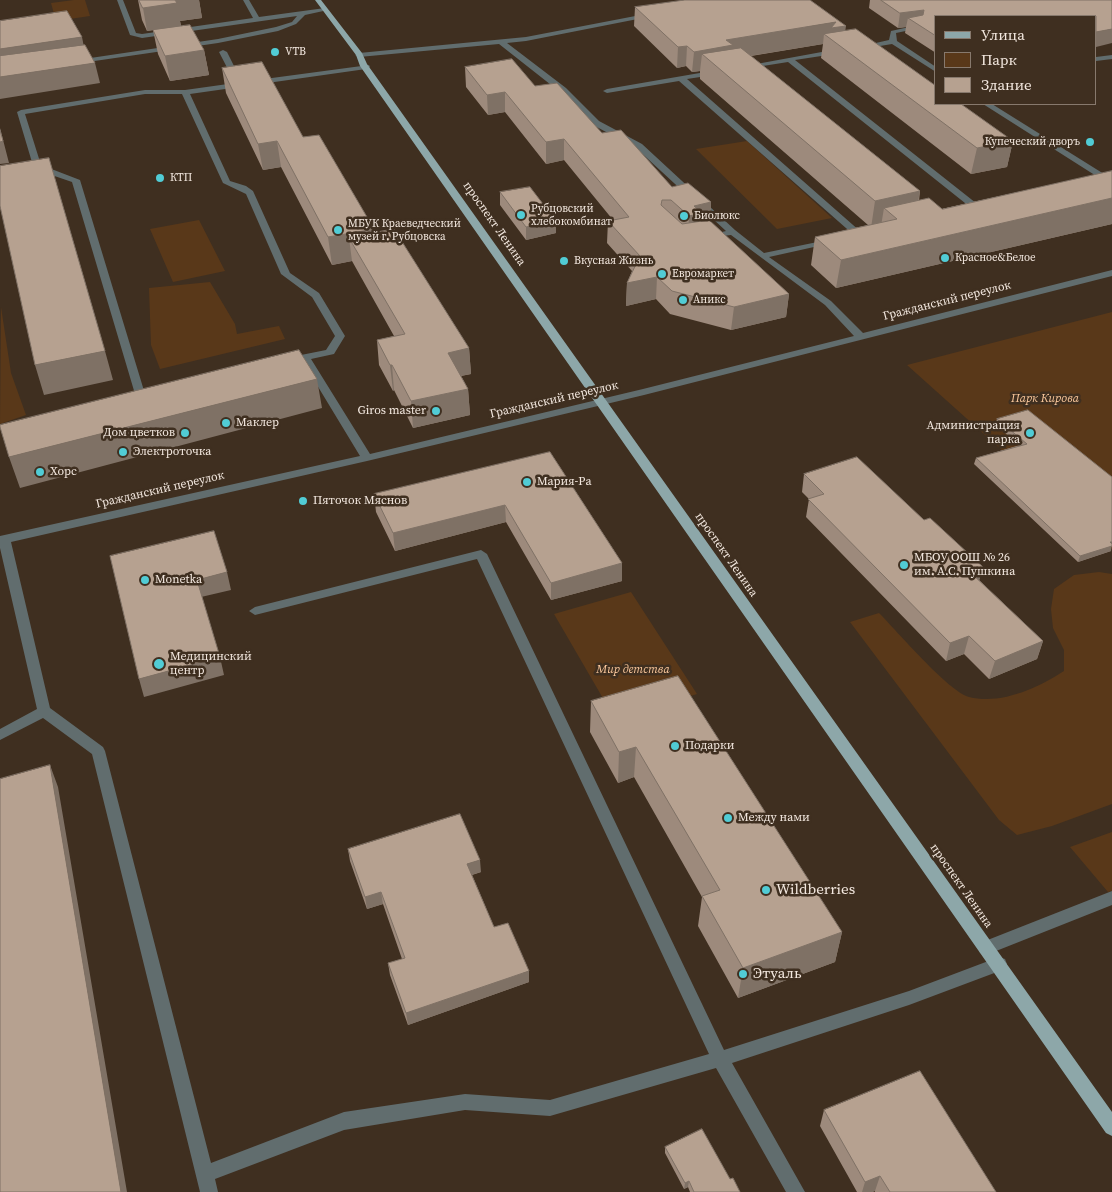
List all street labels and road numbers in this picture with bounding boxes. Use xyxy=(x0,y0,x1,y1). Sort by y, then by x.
street label: проспект Ленина xyxy=(460,179,528,269)
street label: Гражданский переулок xyxy=(881,278,1013,324)
street label: Гражданский переулок xyxy=(488,378,620,422)
street label: Гражданский переулок xyxy=(94,468,226,512)
street label: проспект Ленина xyxy=(692,510,760,600)
street label: проспект Ленина xyxy=(927,841,995,931)

